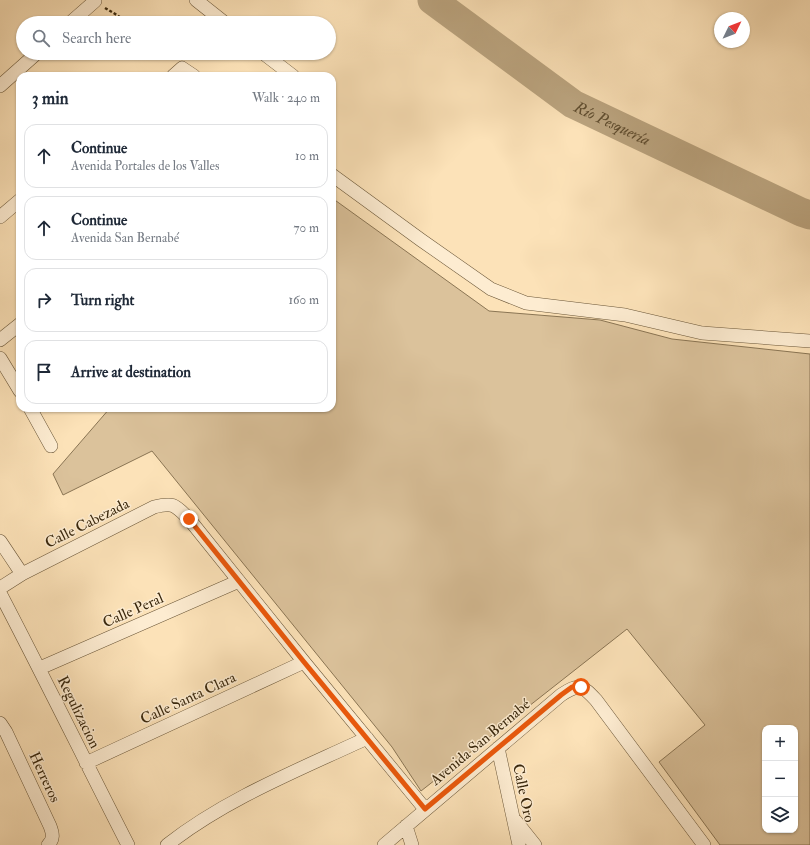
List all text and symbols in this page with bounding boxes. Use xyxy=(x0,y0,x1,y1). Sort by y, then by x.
north arrow xyxy=(714,12,750,48)
search box xyxy=(16,16,336,60)
icon: search xyxy=(30,27,52,49)
text: Search here xyxy=(62,29,131,48)
text: 3 min xyxy=(32,88,69,109)
text: Walk · 240 m xyxy=(252,90,320,106)
water label: Río Pesquería xyxy=(570,97,653,150)
text: Continue xyxy=(71,139,127,158)
icon: ahead xyxy=(33,145,55,167)
text: 10 m xyxy=(295,148,319,164)
text: Avenida Portales de los Valles xyxy=(71,158,219,174)
text: Continue xyxy=(71,211,127,230)
icon: ahead xyxy=(33,217,55,239)
text: 70 m xyxy=(294,220,319,236)
text: Avenida San Bernabé xyxy=(71,230,179,246)
icon: right xyxy=(33,289,55,311)
text: Turn right xyxy=(71,291,134,310)
text: 160 m xyxy=(288,292,319,308)
icon: arrive xyxy=(33,361,55,383)
text: Arrive at destination xyxy=(71,363,191,382)
street label: Calle Cabezada xyxy=(42,494,133,553)
route end xyxy=(180,510,198,528)
street label: Calle Peral xyxy=(100,589,167,632)
street label: Calle Santa Clara xyxy=(137,668,240,729)
street label: Regulizacion xyxy=(53,673,104,752)
route start xyxy=(572,678,590,696)
street label: Avenida San Bernabé xyxy=(426,695,535,790)
map controls xyxy=(762,725,798,833)
button: + xyxy=(762,725,798,761)
street label: Herreros xyxy=(25,749,65,806)
button: − xyxy=(762,761,798,797)
street label: Calle Oro xyxy=(508,762,539,824)
button: layers xyxy=(762,797,798,833)

